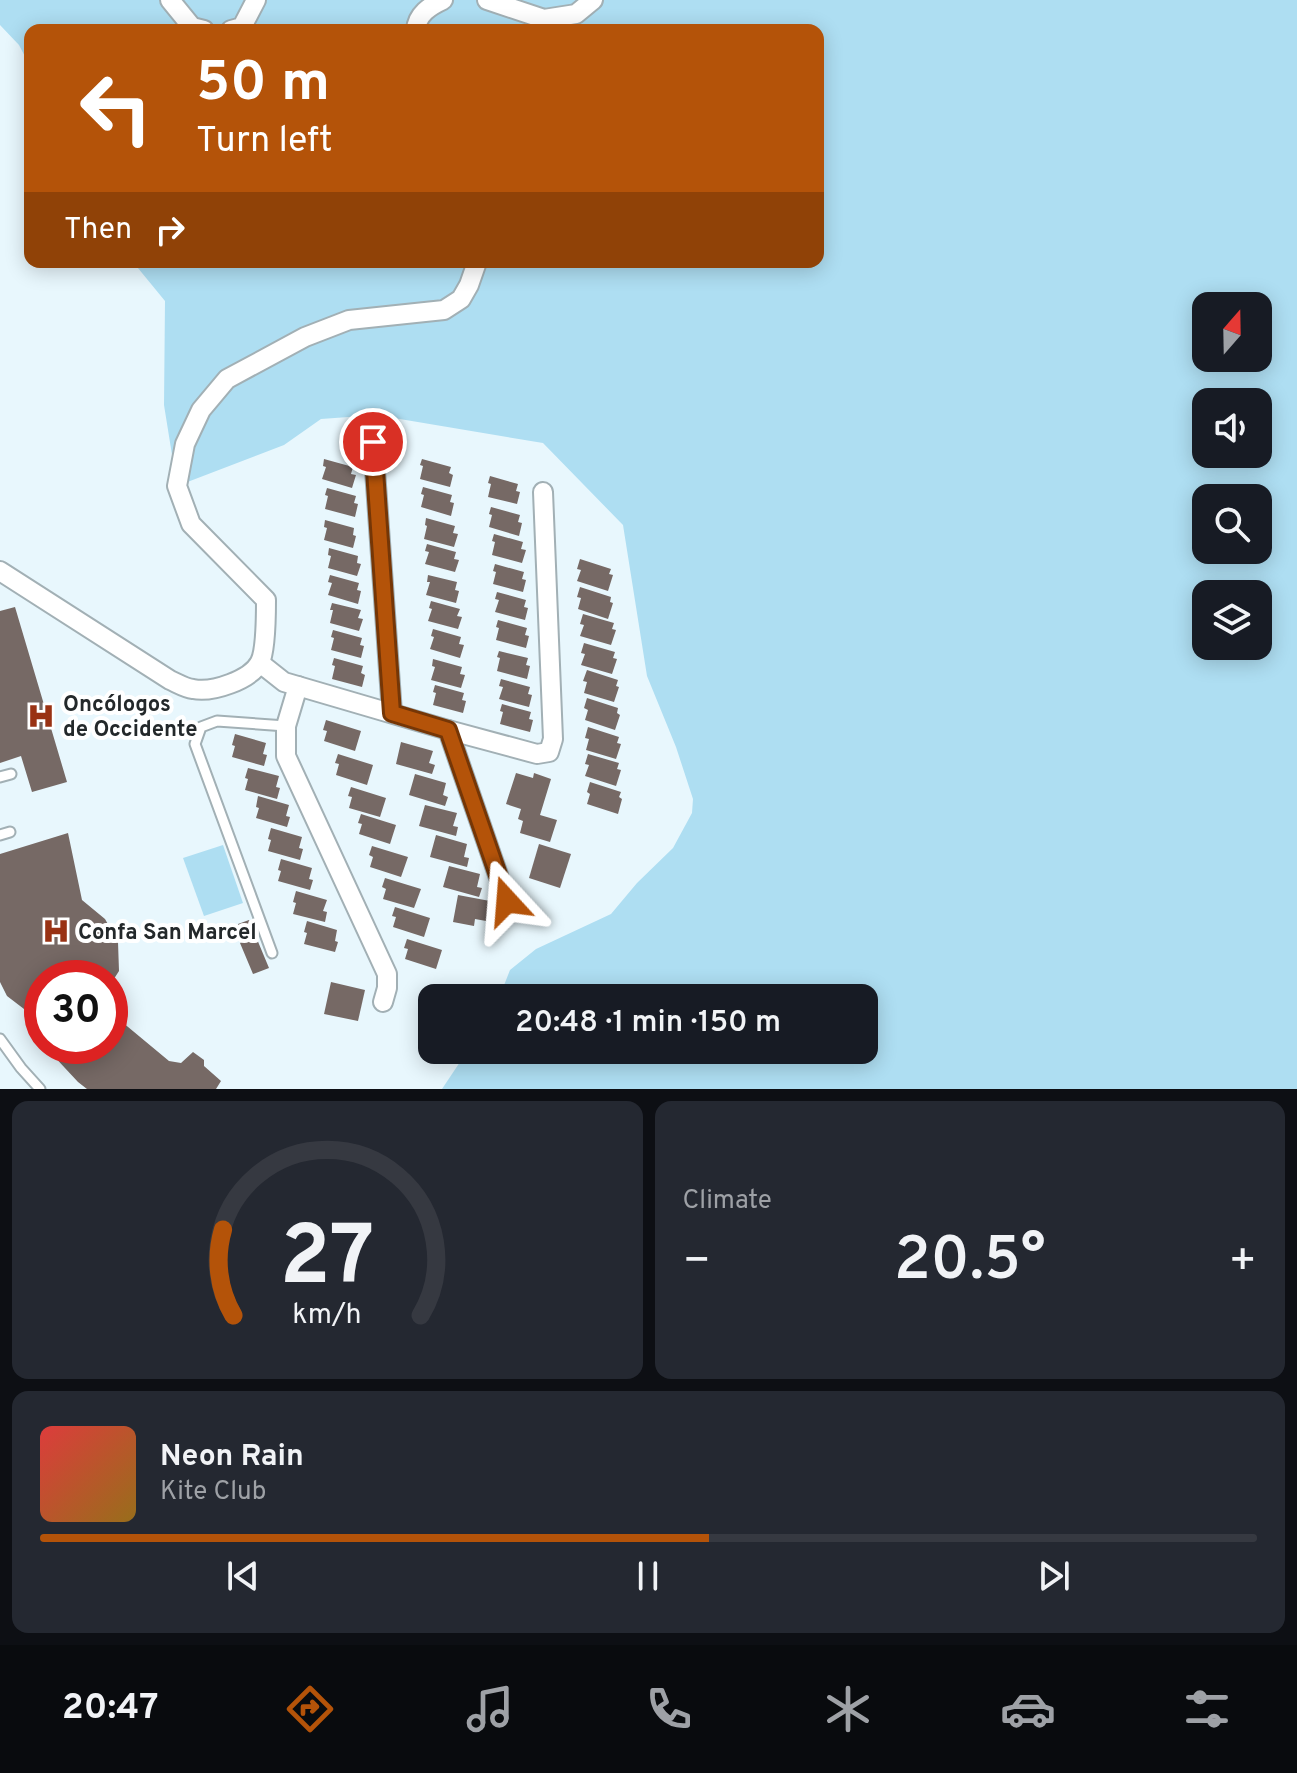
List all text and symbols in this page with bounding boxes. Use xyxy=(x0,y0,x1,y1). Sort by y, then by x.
text: 50 m xyxy=(196,50,330,120)
icon: left xyxy=(64,56,168,160)
text: Turn left xyxy=(196,119,333,165)
icon: right xyxy=(148,208,192,252)
text: Then xyxy=(64,212,132,249)
north arrow xyxy=(1192,292,1272,372)
map controls xyxy=(1192,292,1272,660)
button: sound xyxy=(1192,388,1272,468)
pin xyxy=(339,408,407,476)
icon: arrive xyxy=(351,420,395,464)
button: search xyxy=(1192,484,1272,564)
button: layers xyxy=(1192,580,1272,660)
place label: Oncólogos de Occidente xyxy=(63,692,198,744)
hospital icon: Oncólogos de Occidente xyxy=(26,701,56,731)
position arrow xyxy=(465,859,549,943)
hospital icon: Confa San Marcel xyxy=(41,916,71,946)
place label: Confa San Marcel xyxy=(78,920,257,947)
speed limit sign: 30 xyxy=(24,960,128,1064)
text: 20:48 · 1 min · 150 m xyxy=(515,1005,781,1042)
text: Climate xyxy=(683,1185,772,1218)
text: 27 xyxy=(280,1209,375,1314)
text: 20.5° xyxy=(894,1225,1046,1301)
text: − xyxy=(683,1235,711,1291)
text: + xyxy=(1229,1235,1257,1291)
text: km/h xyxy=(293,1298,362,1334)
text: Neon Rain xyxy=(160,1439,304,1476)
text: Kite Club xyxy=(160,1476,266,1509)
icon: previous xyxy=(221,1554,265,1598)
icon: pause xyxy=(626,1554,670,1598)
icon: next xyxy=(1032,1554,1076,1598)
icon: directions xyxy=(282,1681,338,1737)
icon: music xyxy=(462,1681,518,1737)
icon: phone xyxy=(641,1681,697,1737)
icon: climate xyxy=(820,1681,876,1737)
icon: car xyxy=(1000,1681,1056,1737)
icon: filters xyxy=(1179,1681,1235,1737)
text: 20:47 xyxy=(62,1686,159,1732)

